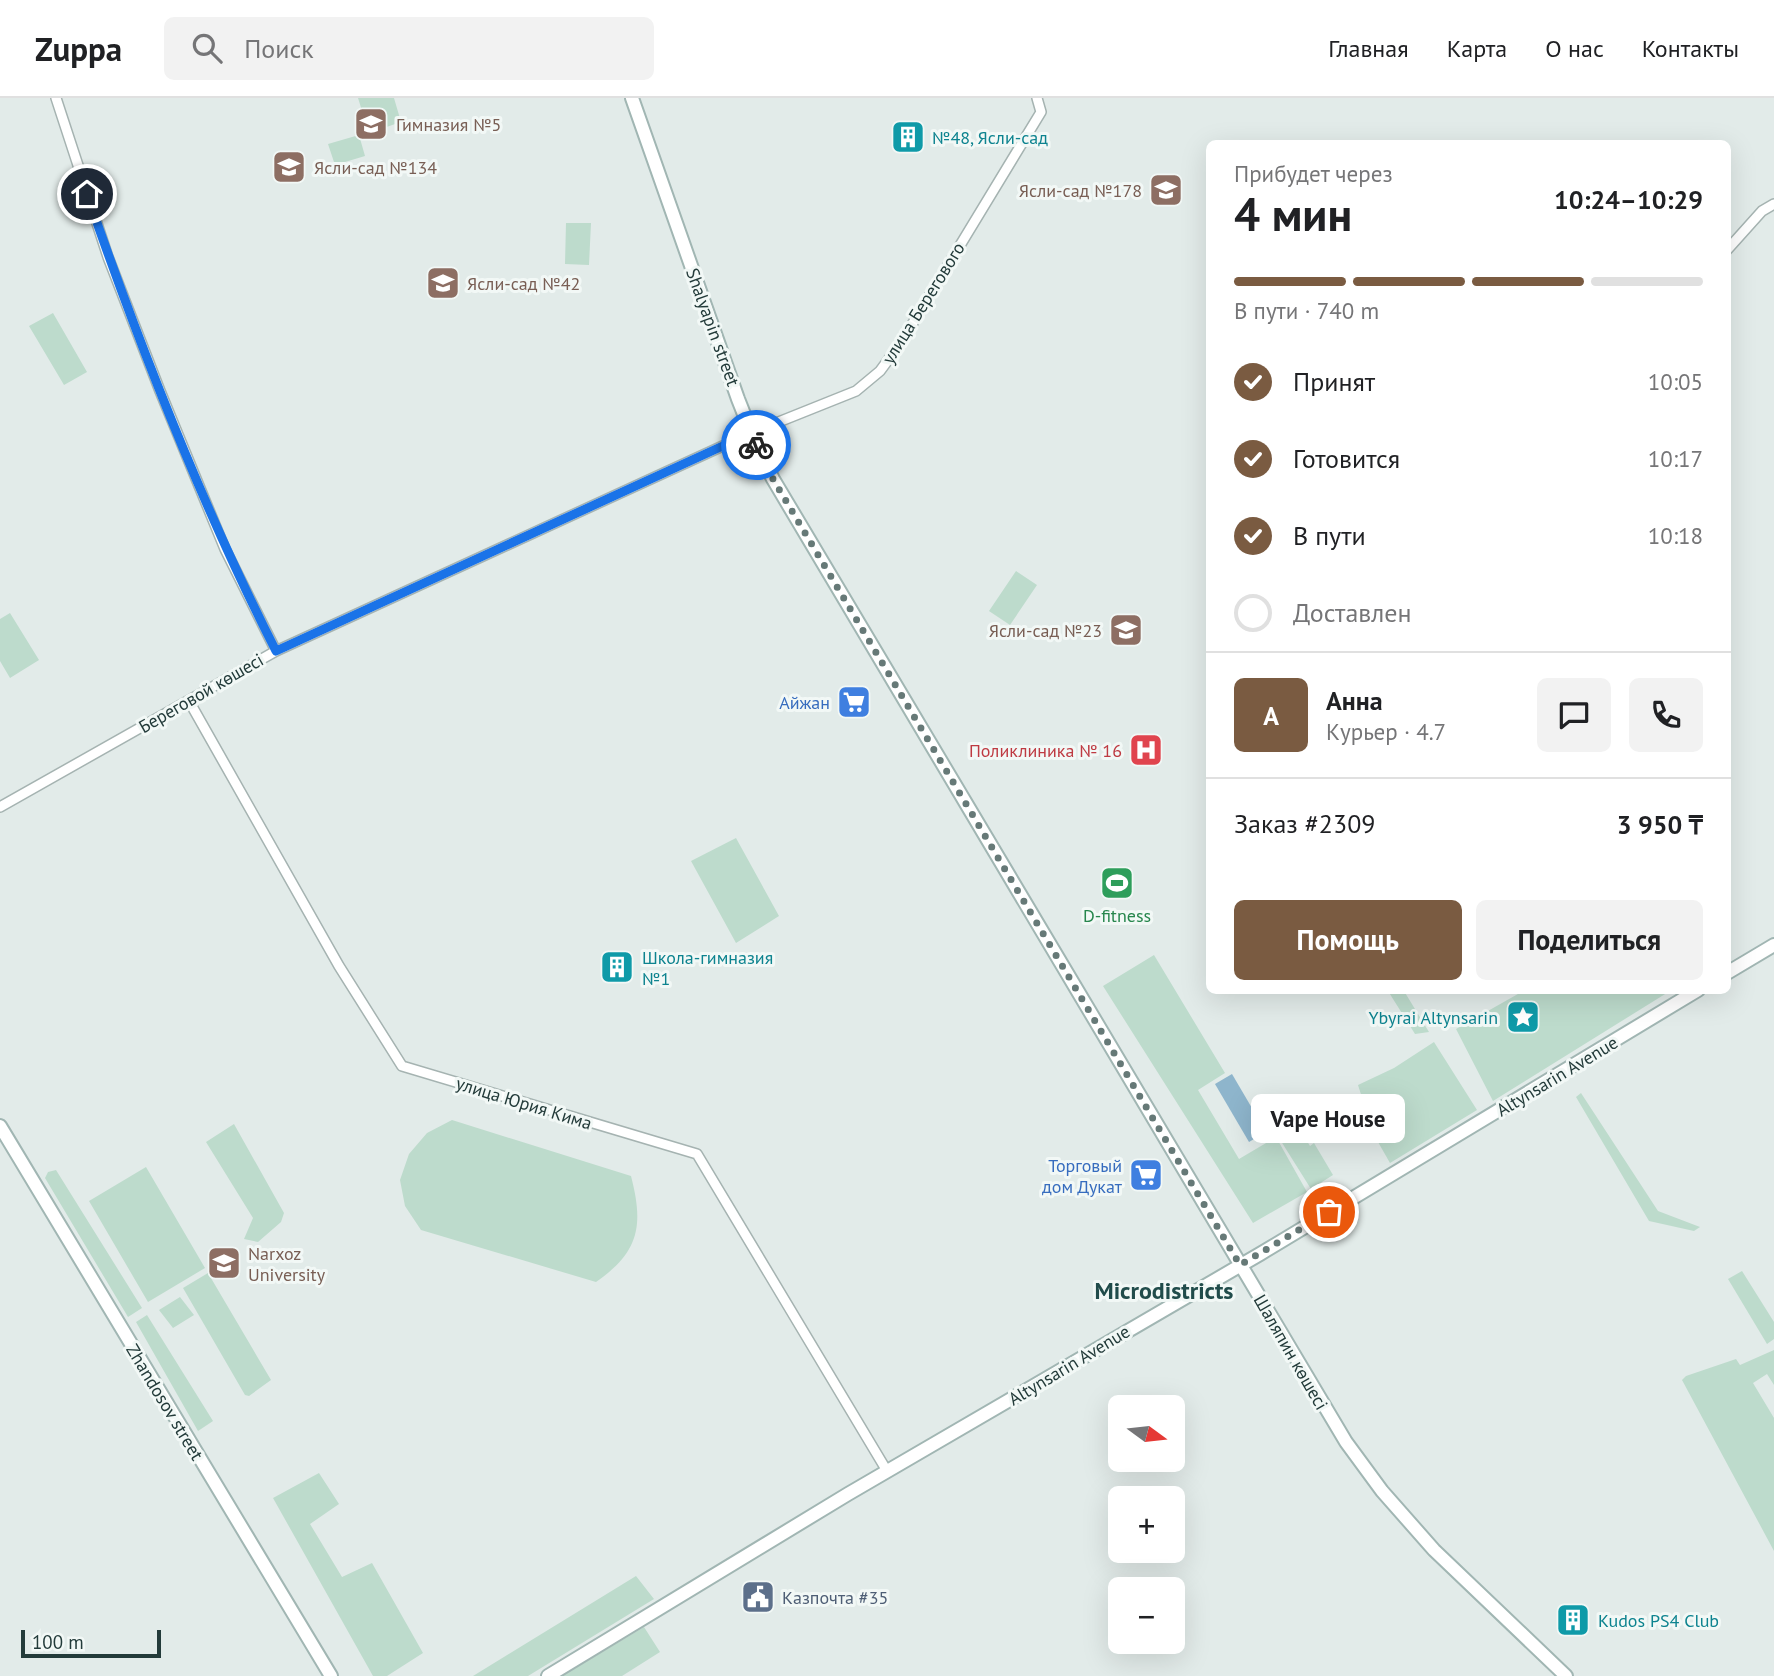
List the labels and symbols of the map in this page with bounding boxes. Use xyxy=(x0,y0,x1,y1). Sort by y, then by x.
school or university icon: Гимназия №5 xyxy=(352,105,390,143)
place label: Гимназия №5 xyxy=(396,113,501,136)
building icon: №48, Ясли-сад xyxy=(889,118,927,156)
place label: №48, Ясли-сад xyxy=(932,126,1048,149)
school or university icon: Ясли-сад №134 xyxy=(270,148,308,186)
place label: Ясли-сад №134 xyxy=(314,156,437,179)
pin xyxy=(57,164,117,224)
school or university icon: Ясли-сад №178 xyxy=(1147,171,1185,209)
place label: Ясли-сад №178 xyxy=(1019,179,1142,202)
street label: улица Берегового xyxy=(876,238,970,368)
school or university icon: Ясли-сад №42 xyxy=(424,264,462,302)
street label: Shalyapin street xyxy=(681,265,745,389)
place label: Ясли-сад №42 xyxy=(467,272,580,295)
courier xyxy=(721,410,791,480)
school or university icon: Ясли-сад №23 xyxy=(1107,611,1145,649)
place label: Ясли-сад №23 xyxy=(989,619,1102,642)
street label: Береговой көшесі xyxy=(134,648,268,738)
supermarket icon: Айжан xyxy=(835,683,873,721)
place label: Айжан xyxy=(779,691,830,714)
hospital icon: Поликлиника № 16 xyxy=(1127,731,1165,769)
place label: Поликлиника № 16 xyxy=(969,739,1122,762)
sports icon: D-fitness xyxy=(1098,864,1136,902)
place label: D-fitness xyxy=(1083,904,1151,927)
place label: Школа-гимназия №1 xyxy=(642,946,773,990)
building icon: Школа-гимназия №1 xyxy=(598,948,636,986)
place icon: Ybyrai Altynsarin xyxy=(1504,998,1542,1036)
place label: Ybyrai Altynsarin xyxy=(1369,1006,1498,1029)
street label: Altynsarin Avenue xyxy=(1492,1031,1622,1121)
street label: улица Юрия Кима xyxy=(453,1071,595,1135)
callout: Vape House xyxy=(1252,1093,1406,1142)
place label: Торговый дом Дукат xyxy=(1042,1154,1123,1198)
supermarket icon: Торговый дом Дукат xyxy=(1127,1156,1165,1194)
pin xyxy=(1299,1182,1359,1242)
place label: Narxoz University xyxy=(248,1242,326,1286)
school or university icon: Narxoz University xyxy=(205,1244,243,1282)
district label: Microdistricts xyxy=(1094,1275,1234,1306)
street label: Шаляпин көшесі xyxy=(1249,1290,1333,1414)
street label: Altynsarin Avenue xyxy=(1004,1320,1134,1410)
street label: Zhandosov street xyxy=(121,1340,209,1464)
north arrow xyxy=(1108,1395,1185,1472)
public building icon: Казпочта #35 xyxy=(739,1578,777,1616)
place label: Казпочта #35 xyxy=(782,1586,888,1609)
building icon: Kudos PS4 Club xyxy=(1554,1601,1592,1639)
place label: Kudos PS4 Club xyxy=(1598,1609,1719,1632)
scale bar xyxy=(21,1627,161,1659)

